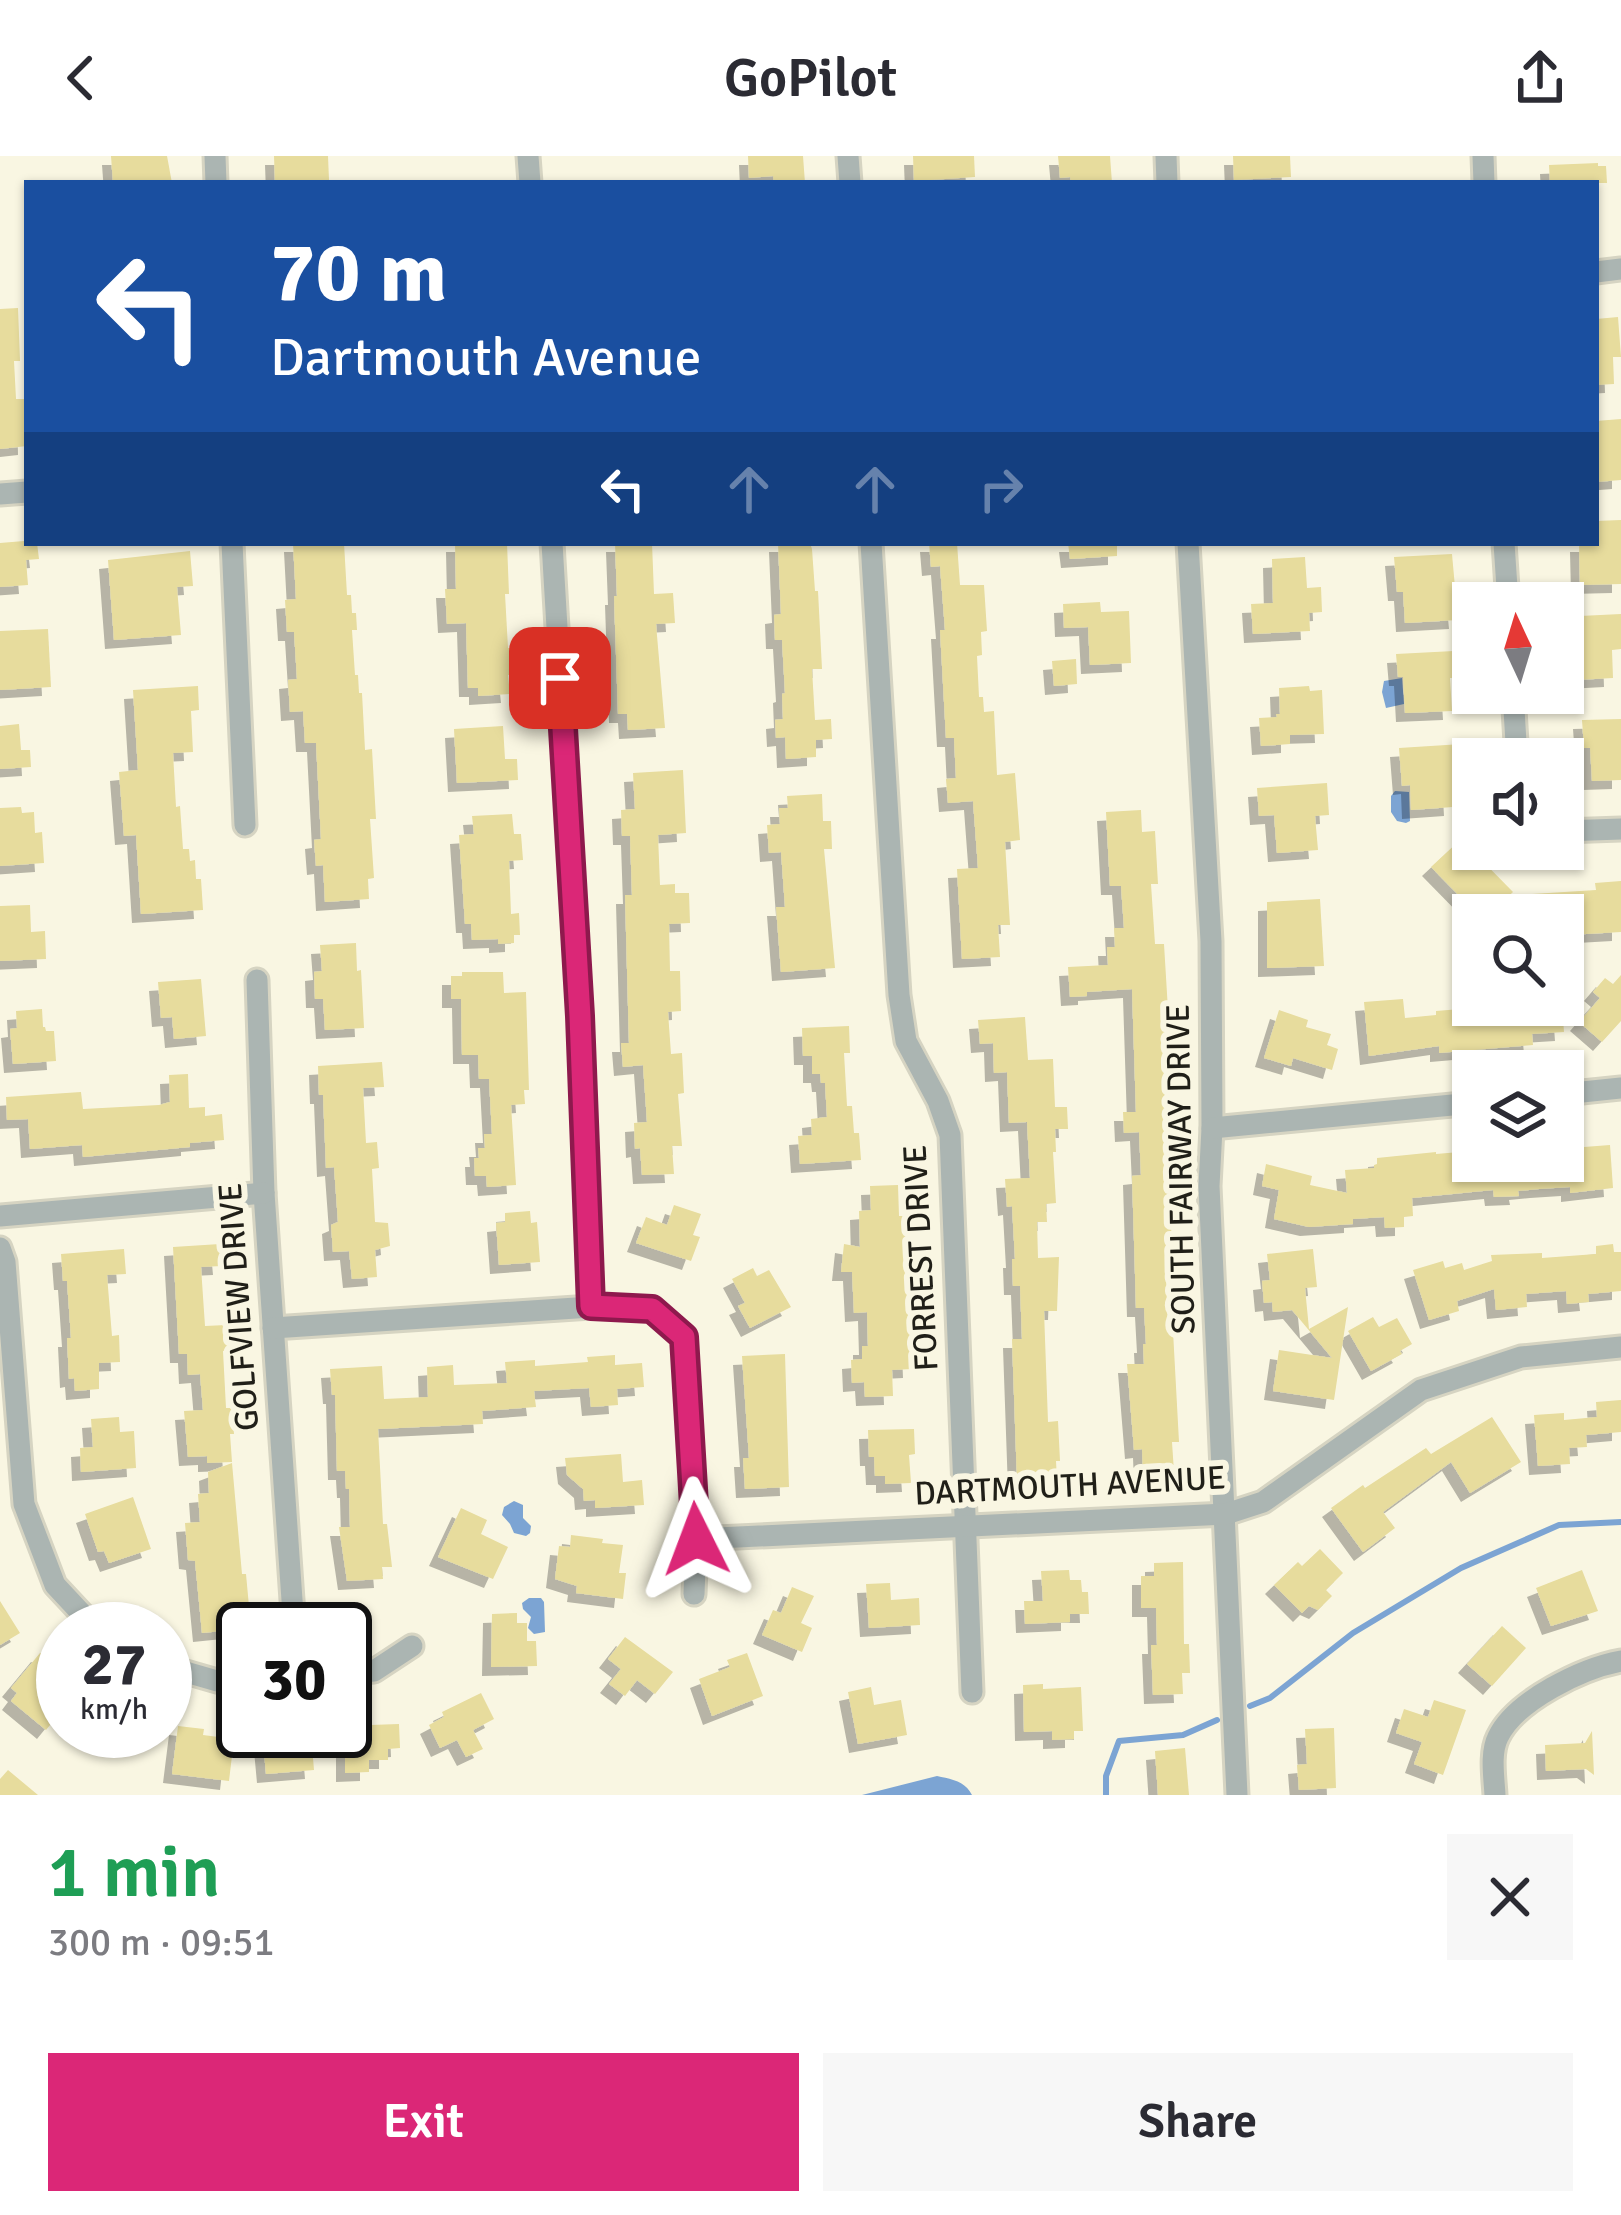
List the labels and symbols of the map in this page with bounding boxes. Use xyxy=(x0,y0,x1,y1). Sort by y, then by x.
north arrow xyxy=(1452,582,1584,714)
pin xyxy=(509,627,611,729)
street label: SOUTH FAIRWAY DRIVE xyxy=(1158,1004,1204,1334)
street label: FORREST DRIVE xyxy=(895,1144,947,1372)
street label: GOLFVIEW DRIVE xyxy=(210,1182,268,1432)
street label: DARTMOUTH AVENUE xyxy=(913,1457,1227,1515)
position arrow xyxy=(633,1476,759,1602)
speed limit sign: 30 xyxy=(216,1602,372,1758)

